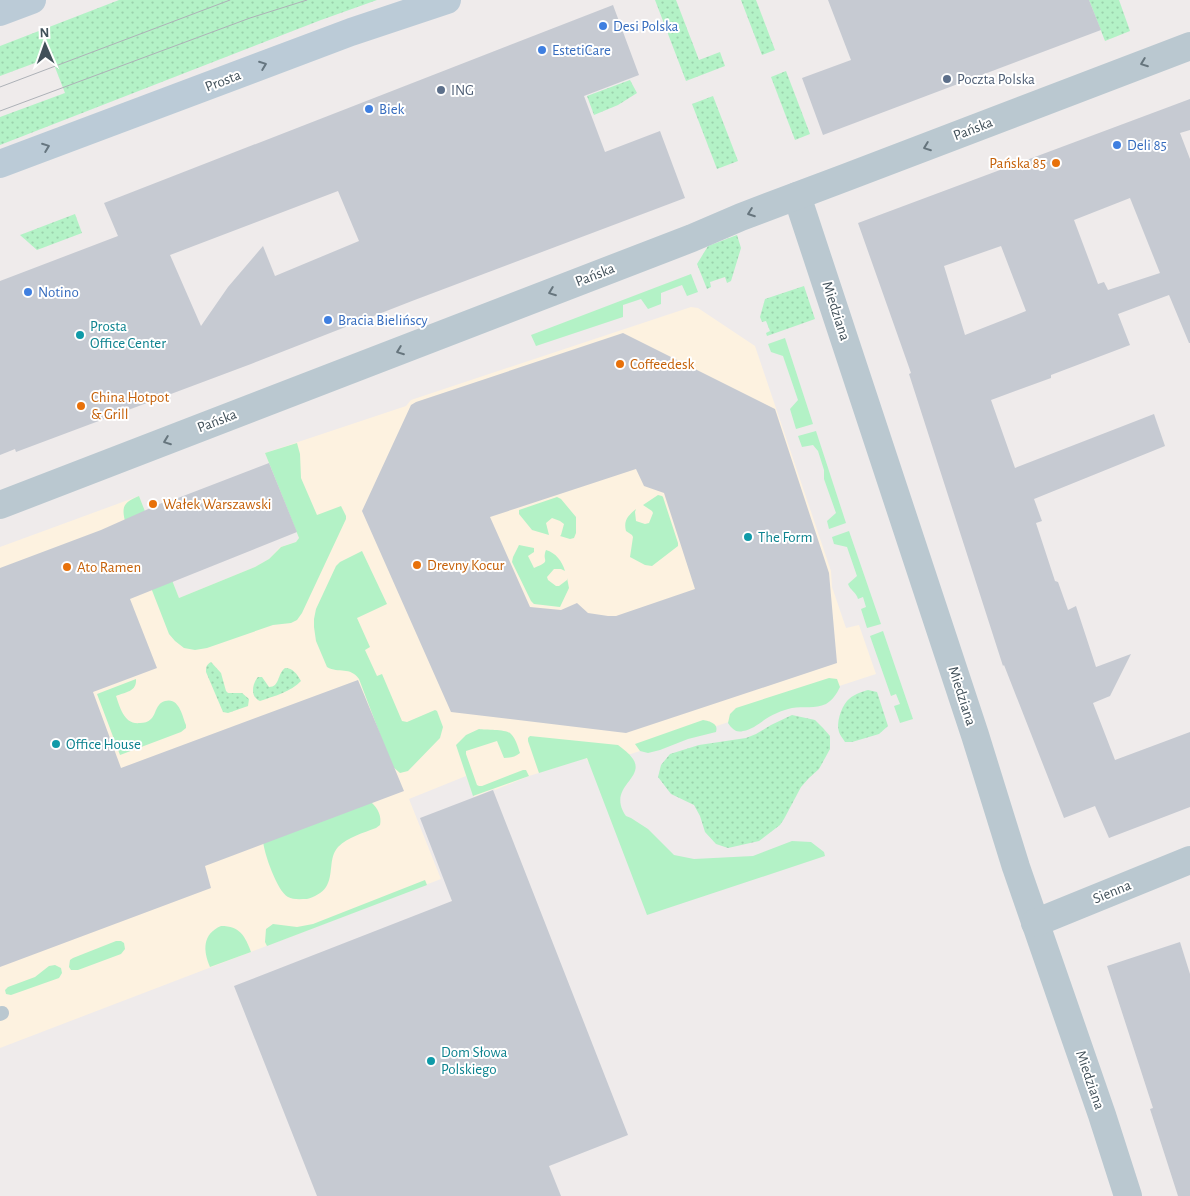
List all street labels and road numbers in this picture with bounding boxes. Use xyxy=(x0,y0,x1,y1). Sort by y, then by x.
street label: Prosta xyxy=(203,67,243,95)
street label: Pańska xyxy=(951,115,995,143)
street label: Pańska xyxy=(573,261,617,289)
street label: Miedziana xyxy=(819,279,853,343)
street label: Pańska xyxy=(195,407,239,435)
street label: Miedziana xyxy=(945,664,979,728)
street label: Sienna xyxy=(1091,878,1133,906)
street label: Miedziana xyxy=(1073,1049,1107,1112)

